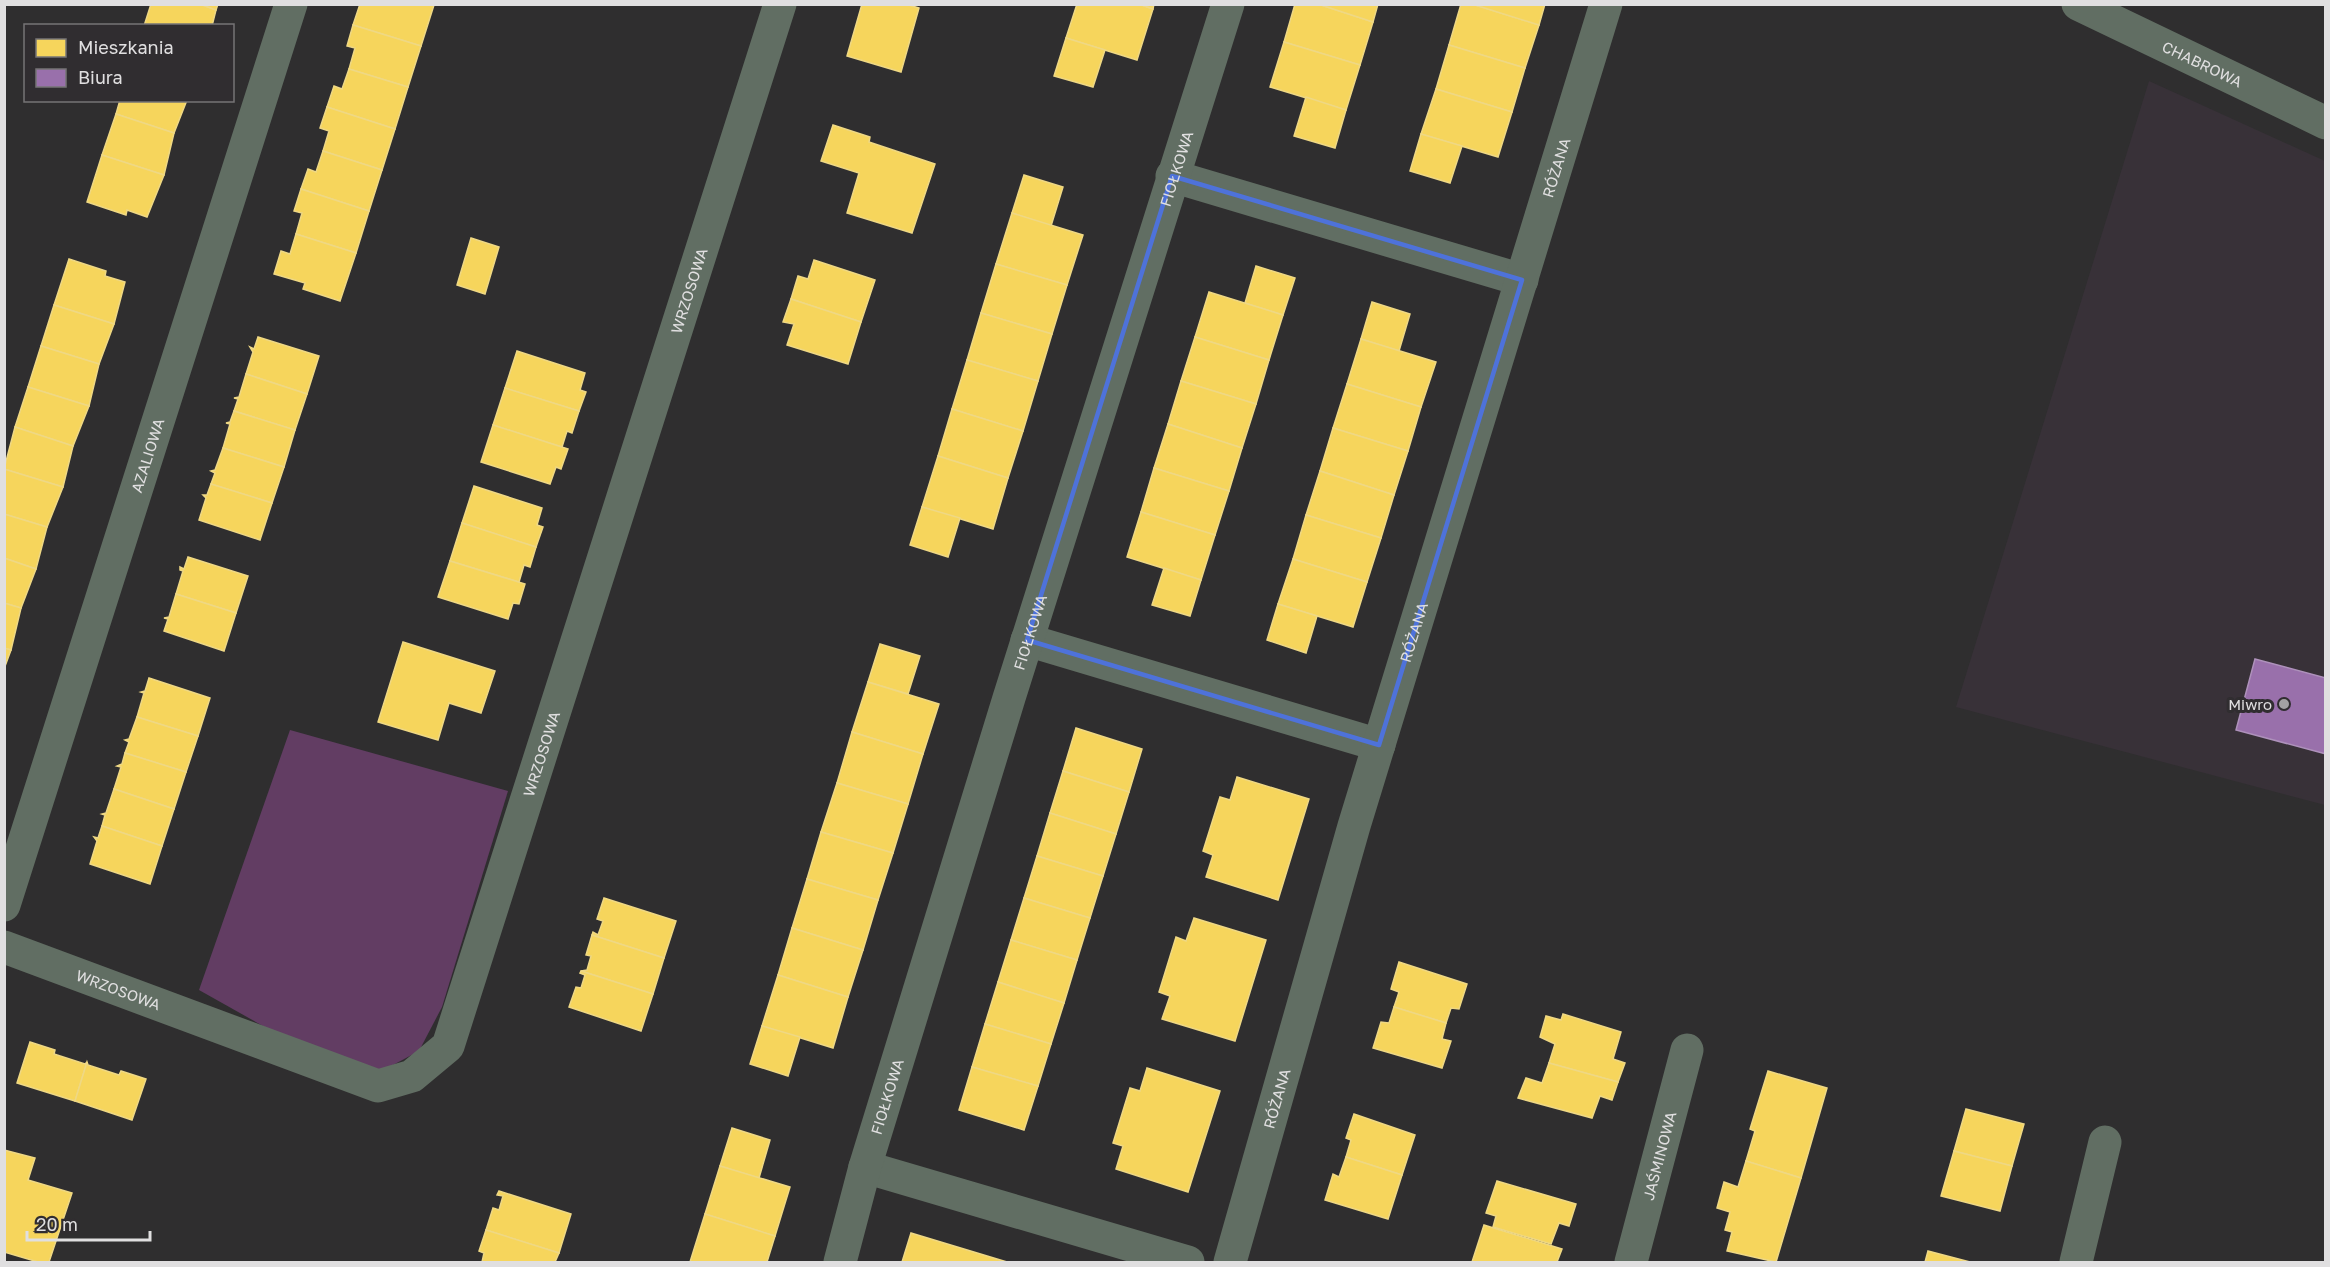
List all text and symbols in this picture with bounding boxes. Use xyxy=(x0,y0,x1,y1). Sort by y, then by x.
legend xyxy=(24,24,234,102)
text: Mieszkania xyxy=(78,36,174,58)
street label: CHABROWA xyxy=(2160,37,2245,91)
text: Biura xyxy=(78,66,123,88)
street label: FIOŁKOWA xyxy=(1156,129,1196,209)
street label: RÓŻANA xyxy=(1538,135,1574,200)
street label: WRZOSOWA xyxy=(667,246,711,336)
street label: AZALIOWA xyxy=(127,416,168,495)
street label: FIOŁKOWA xyxy=(1009,592,1050,672)
street label: RÓŻANA xyxy=(1396,600,1431,664)
place label: Miwro xyxy=(2228,695,2272,713)
marker: Miwro xyxy=(2277,697,2291,711)
street label: WRZOSOWA xyxy=(519,709,563,799)
street label: WRZOSOWA xyxy=(74,966,163,1013)
street label: FIOŁKOWA xyxy=(867,1056,907,1137)
street label: RÓŻANA xyxy=(1259,1066,1294,1131)
street label: JAŚMINOWA xyxy=(1639,1109,1679,1202)
scale bar xyxy=(27,1204,150,1242)
text: 20 m xyxy=(36,1213,78,1235)

